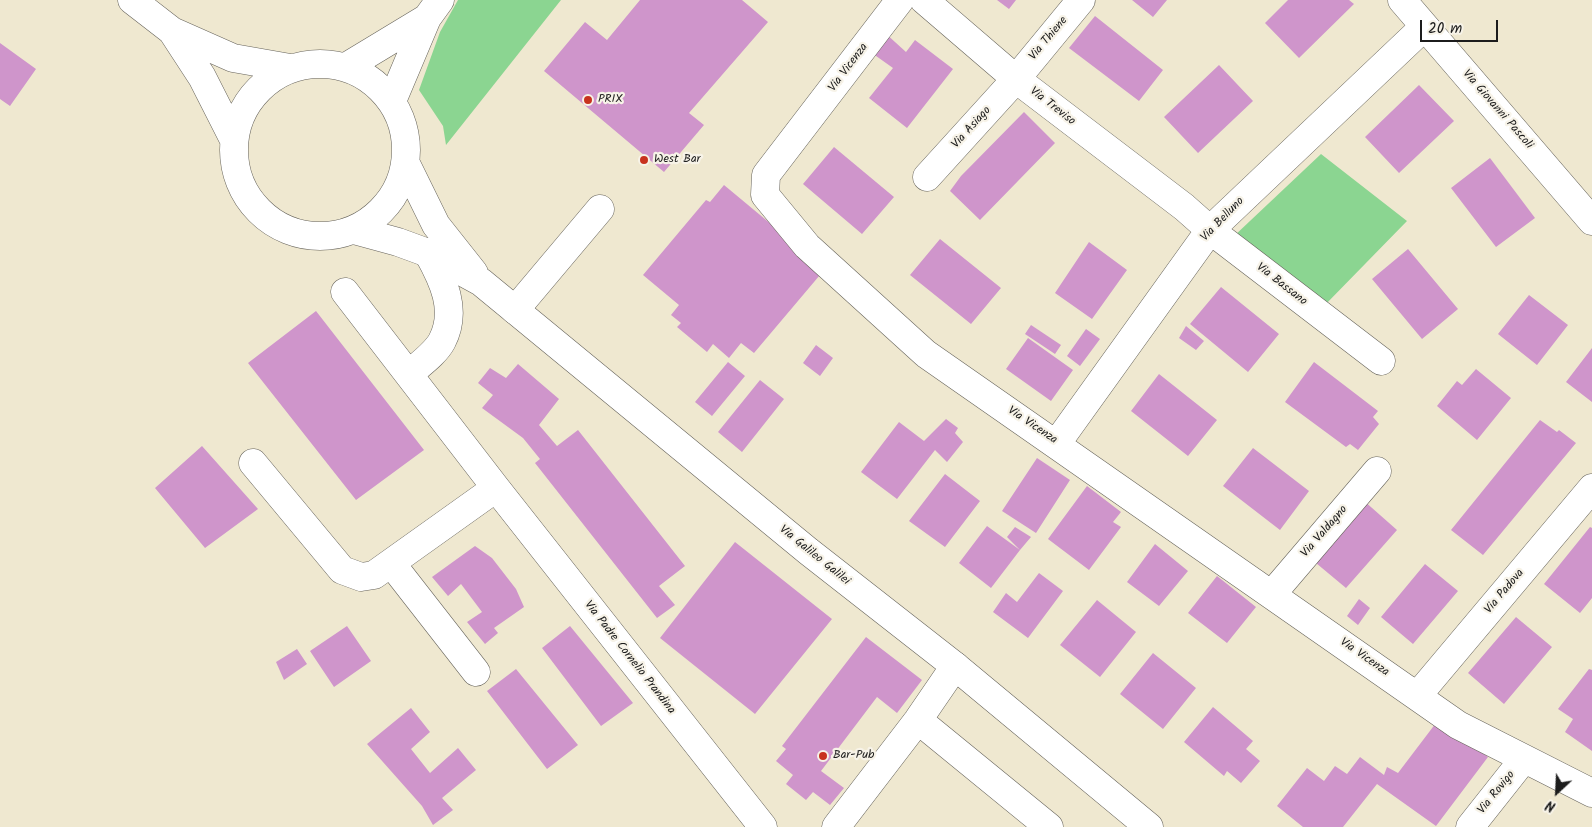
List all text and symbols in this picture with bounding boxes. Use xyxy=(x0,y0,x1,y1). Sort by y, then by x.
scale bar xyxy=(1422,10,1500,42)
street label: Via Thiene xyxy=(1027,14,1071,64)
text: 20 m xyxy=(1428,17,1462,41)
street label: Via Vicenza xyxy=(826,41,872,95)
street label: Via Giovanni Pascoli xyxy=(1459,67,1535,153)
street label: Via Treviso xyxy=(1026,85,1078,129)
place label: PRIX xyxy=(598,93,623,107)
marker: PRIX xyxy=(582,94,594,106)
street label: Via Asiago xyxy=(949,104,995,152)
place label: West Bar xyxy=(654,153,701,167)
marker: West Bar xyxy=(638,154,650,166)
street label: Via Belluno xyxy=(1198,195,1248,245)
street label: Via Bassano xyxy=(1253,261,1309,309)
street label: Via Vicenza xyxy=(1004,404,1060,448)
street label: Via Valdagno xyxy=(1299,503,1351,561)
street label: Via Galileo Galilei xyxy=(776,523,852,589)
street label: Via Padova xyxy=(1482,567,1528,617)
street label: Via Padre Cornelio Prandina xyxy=(580,598,678,718)
street label: Via Vicenza xyxy=(1337,636,1391,680)
place label: Bar-Pub xyxy=(833,749,874,763)
marker: Bar-Pub xyxy=(817,750,829,762)
north arrow xyxy=(1532,767,1582,817)
street label: Via Rovigo xyxy=(1475,769,1519,817)
text: N xyxy=(1542,794,1559,817)

